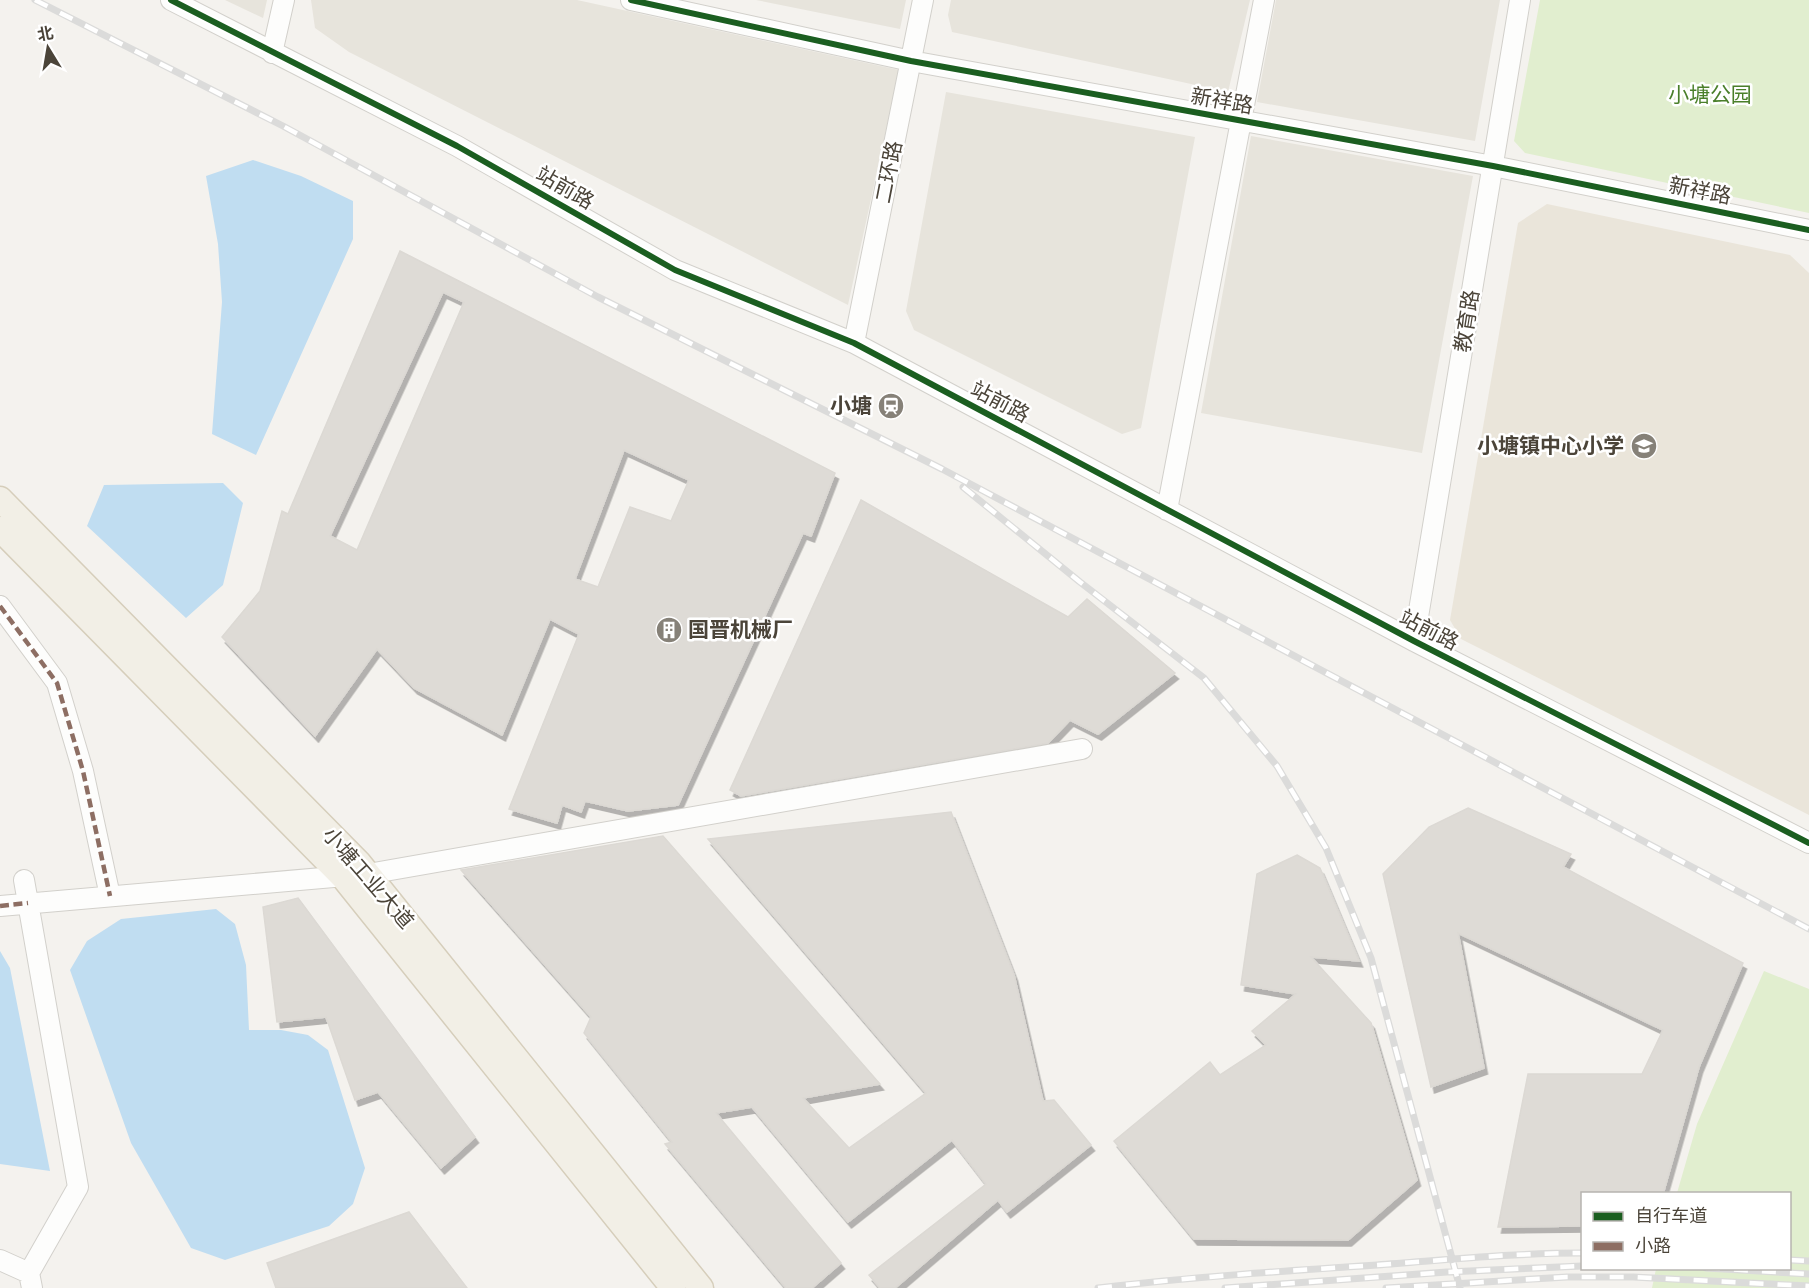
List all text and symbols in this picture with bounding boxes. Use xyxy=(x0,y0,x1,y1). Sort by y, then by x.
north arrow xyxy=(18,18,78,78)
text: 北 xyxy=(35,21,55,46)
park label: 小塘公园 xyxy=(1668,80,1752,109)
street label: 新祥路 xyxy=(1189,81,1256,120)
street label: 二环路 xyxy=(868,138,909,206)
street label: 站前路 xyxy=(531,159,600,216)
street label: 新祥路 xyxy=(1666,170,1734,211)
street label: 教育路 xyxy=(1447,288,1486,354)
street label: 站前路 xyxy=(966,374,1035,429)
place label: 小塘 xyxy=(830,391,872,420)
station icon: 小塘 xyxy=(876,391,906,421)
place label: 小塘镇中心小学 xyxy=(1477,431,1624,460)
school or university icon: 小塘镇中心小学 xyxy=(1629,431,1659,461)
street label: 站前路 xyxy=(1395,602,1464,657)
building icon: 国晋机械厂 xyxy=(654,615,684,645)
place label: 国晋机械厂 xyxy=(688,615,793,644)
street label: 小塘工业大道 xyxy=(316,821,421,935)
legend xyxy=(1581,1192,1791,1270)
text: 自行车道 xyxy=(1635,1203,1707,1228)
text: 小路 xyxy=(1635,1233,1671,1258)

